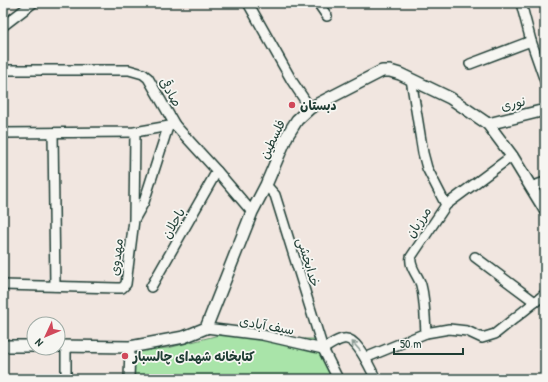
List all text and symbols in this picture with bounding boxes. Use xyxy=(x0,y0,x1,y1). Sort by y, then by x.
street label: صادقی xyxy=(155,74,187,110)
street label: نوری xyxy=(499,91,527,115)
place label: دبستان xyxy=(300,96,337,114)
marker: دبستان xyxy=(287,100,297,110)
street label: فلسطین xyxy=(255,116,289,162)
street label: مرزبان xyxy=(401,203,435,241)
street label: باجلان xyxy=(157,204,189,242)
street label: خدابخشی xyxy=(292,235,325,289)
street label: مهدوی xyxy=(105,237,127,277)
street label: سیف آبادی xyxy=(238,311,296,339)
north arrow xyxy=(26,316,66,356)
scale bar xyxy=(394,330,463,356)
text: 50 m xyxy=(400,335,421,352)
text: N xyxy=(32,336,46,350)
one-way arrow xyxy=(351,341,360,351)
place label: کتابخانه شهدای چالسبار xyxy=(132,347,255,365)
marker: کتابخانه شهدای چالسبار xyxy=(120,351,130,361)

